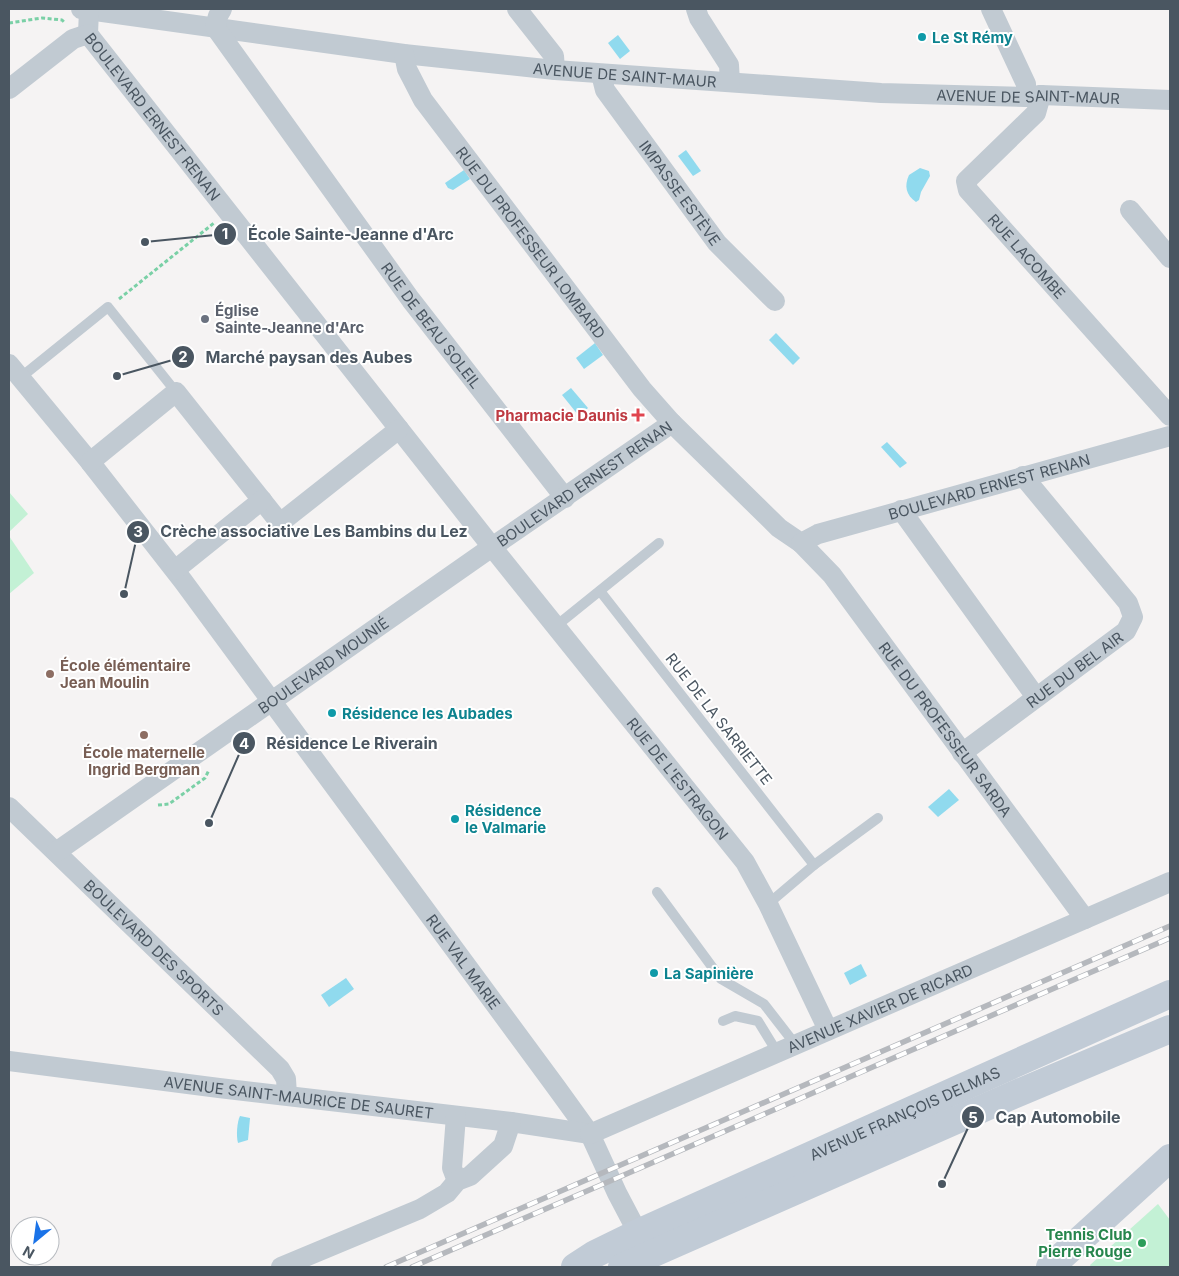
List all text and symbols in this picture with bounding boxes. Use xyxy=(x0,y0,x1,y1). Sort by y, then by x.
place label: Le St Rémy xyxy=(932,28,1013,47)
street label: BOULEVARD ERNEST RENAN xyxy=(81,29,225,204)
marker: Le St Rémy xyxy=(916,31,928,43)
street label: AVENUE DE SAINT-MAUR xyxy=(532,58,718,91)
street label: AVENUE DE SAINT-MAUR xyxy=(936,85,1121,108)
street label: IMPASSE ESTÈVE xyxy=(636,137,725,249)
street label: RUE DU PROFESSEUR LOMBARD xyxy=(452,143,610,342)
street label: RUE LACOMBE xyxy=(984,210,1070,302)
callout: École Sainte-Jeanne d'Arc xyxy=(213,219,464,250)
text: 1 xyxy=(222,224,228,243)
text: École Sainte-Jeanne d'Arc xyxy=(248,224,454,244)
street label: RUE DE BEAU SOLEIL xyxy=(377,258,486,392)
place label: Église Sainte-Jeanne d'Arc xyxy=(215,301,365,337)
marker: Église Sainte-Jeanne d'Arc xyxy=(199,313,211,325)
callout: Marché paysan des Aubes xyxy=(171,342,423,373)
text: 2 xyxy=(178,347,188,366)
text: Marché paysan des Aubes xyxy=(206,347,412,367)
place label: Pharmacie Daunis xyxy=(496,406,628,425)
marker: Pharmacie Daunis xyxy=(632,409,644,421)
street label: BOULEVARD ERNEST RENAN xyxy=(493,416,676,550)
street label: BOULEVARD ERNEST RENAN xyxy=(886,449,1092,523)
callout: Crèche associative Les Bambins du Lez xyxy=(125,516,478,547)
text: Crèche associative Les Bambins du Lez xyxy=(160,521,468,541)
text: 3 xyxy=(133,522,143,541)
street label: BOULEVARD MOUNIÉ xyxy=(254,613,392,717)
street label: RUE DU BEL AIR xyxy=(1022,627,1127,712)
street label: RUE DU PROFESSEUR SARDA xyxy=(875,638,1016,820)
street label: RUE DE LA SARRIETTE xyxy=(662,649,776,789)
place label: École élémentaire Jean Moulin xyxy=(60,656,191,692)
marker: École élémentaire Jean Moulin xyxy=(44,668,56,680)
place label: Résidence les Aubades xyxy=(342,704,513,723)
marker: Résidence les Aubades xyxy=(326,707,338,719)
street label: RUE DE L'ESTRAGON xyxy=(623,713,733,844)
callout: Résidence Le Riverain xyxy=(232,728,448,759)
marker: École maternelle Ingrid Bergman xyxy=(138,729,150,741)
text: Résidence Le Riverain xyxy=(266,733,438,753)
text: 4 xyxy=(239,734,249,753)
place label: École maternelle Ingrid Bergman xyxy=(83,743,205,779)
place label: Résidence le Valmarie xyxy=(465,801,546,837)
marker: Résidence le Valmarie xyxy=(449,813,461,825)
street label: BOULEVARD DES SPORTS xyxy=(80,875,228,1019)
street label: RUE VAL MARIE xyxy=(422,910,505,1013)
street label: AVENUE XAVIER DE RICARD xyxy=(784,959,976,1057)
place label: La Sapinière xyxy=(664,964,754,983)
marker: La Sapinière xyxy=(648,967,660,979)
street label: AVENUE FRANÇOIS DELMAS xyxy=(806,1062,1003,1164)
street label: AVENUE SAINT-MAURICE DE SAURET xyxy=(163,1072,435,1122)
callout: Cap Automobile xyxy=(960,1102,1130,1133)
text: Cap Automobile xyxy=(995,1107,1121,1127)
text: 5 xyxy=(968,1108,978,1127)
north arrow xyxy=(10,1216,60,1266)
place label: Tennis Club Pierre Rouge xyxy=(1038,1225,1132,1261)
marker: Tennis Club Pierre Rouge xyxy=(1136,1237,1148,1249)
text: N xyxy=(20,1243,37,1263)

